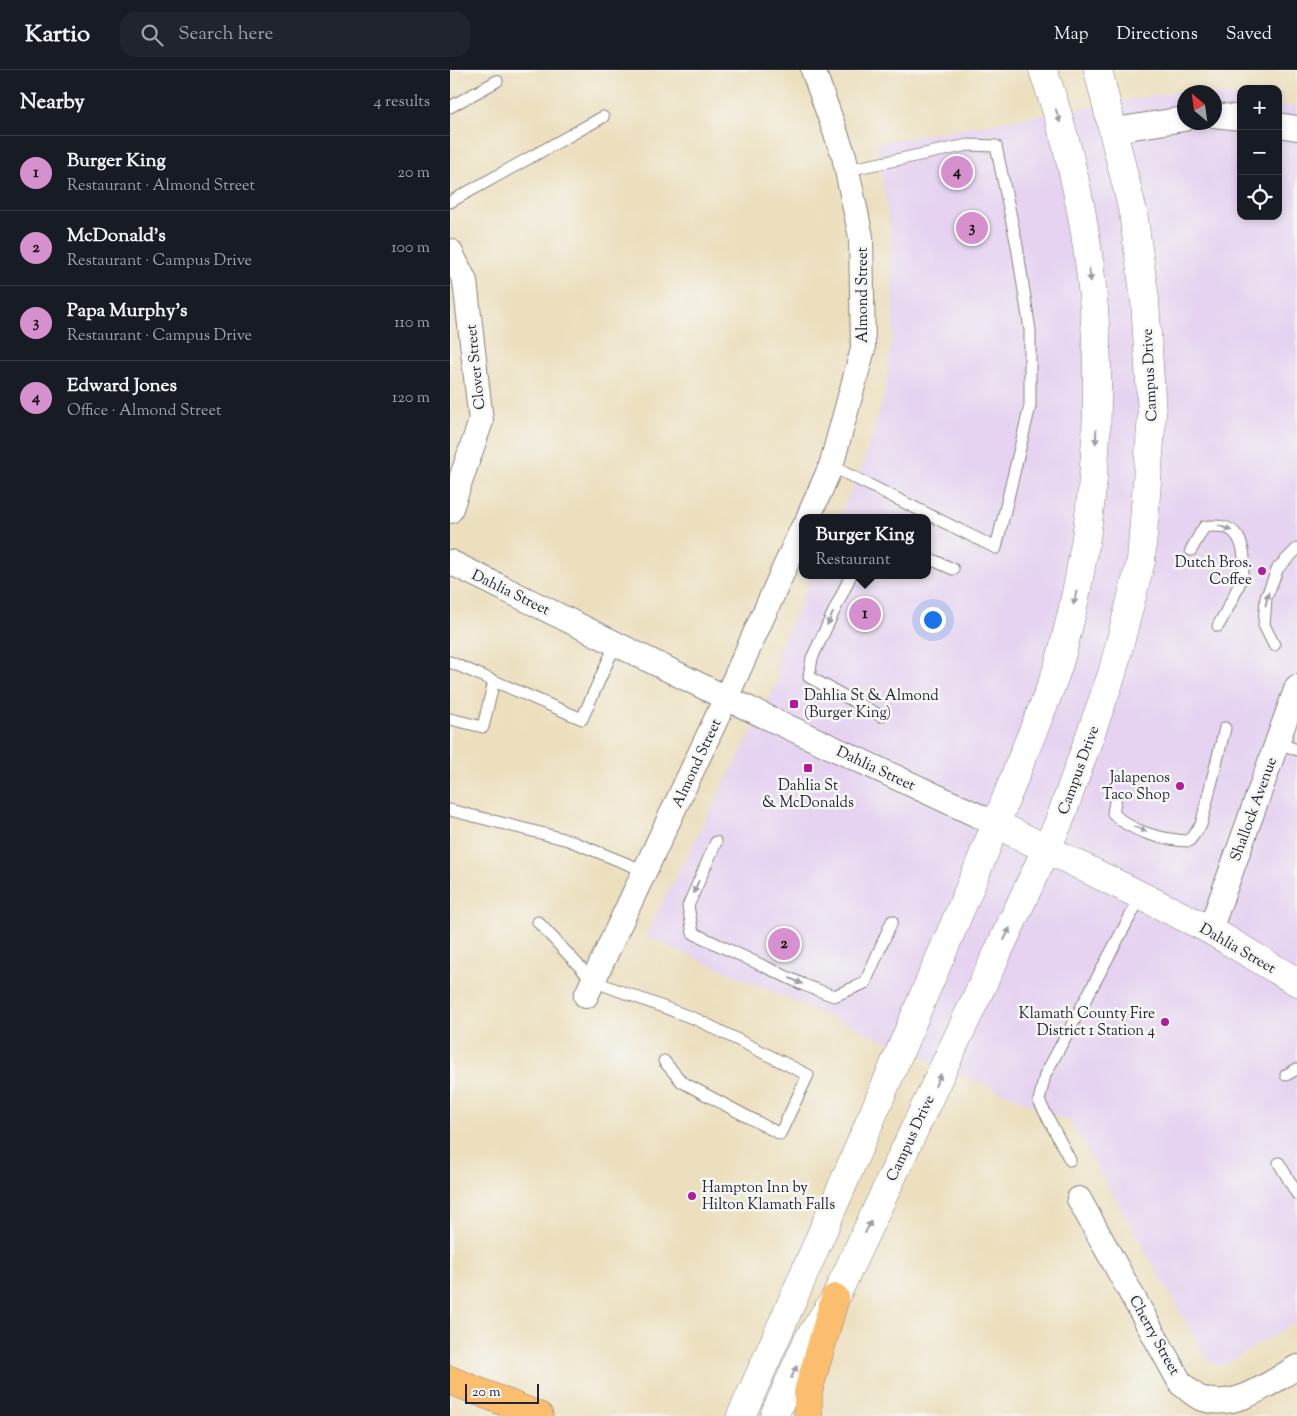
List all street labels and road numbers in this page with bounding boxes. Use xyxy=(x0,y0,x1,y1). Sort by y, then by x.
street label: Almond Street xyxy=(853,247,874,343)
street label: Clover Street xyxy=(462,323,491,411)
street label: Campus Drive xyxy=(1138,328,1163,422)
street label: Dahlia Street xyxy=(468,565,553,621)
street label: Almond Street xyxy=(668,716,727,812)
street label: Campus Drive xyxy=(1054,723,1105,818)
street label: Dahlia Street xyxy=(832,742,918,797)
street label: Shallock Avenue xyxy=(1226,755,1283,864)
street label: Dahlia Street xyxy=(1195,919,1279,980)
street label: Campus Drive xyxy=(882,1092,941,1185)
street label: Cherry Street xyxy=(1123,1292,1184,1379)

